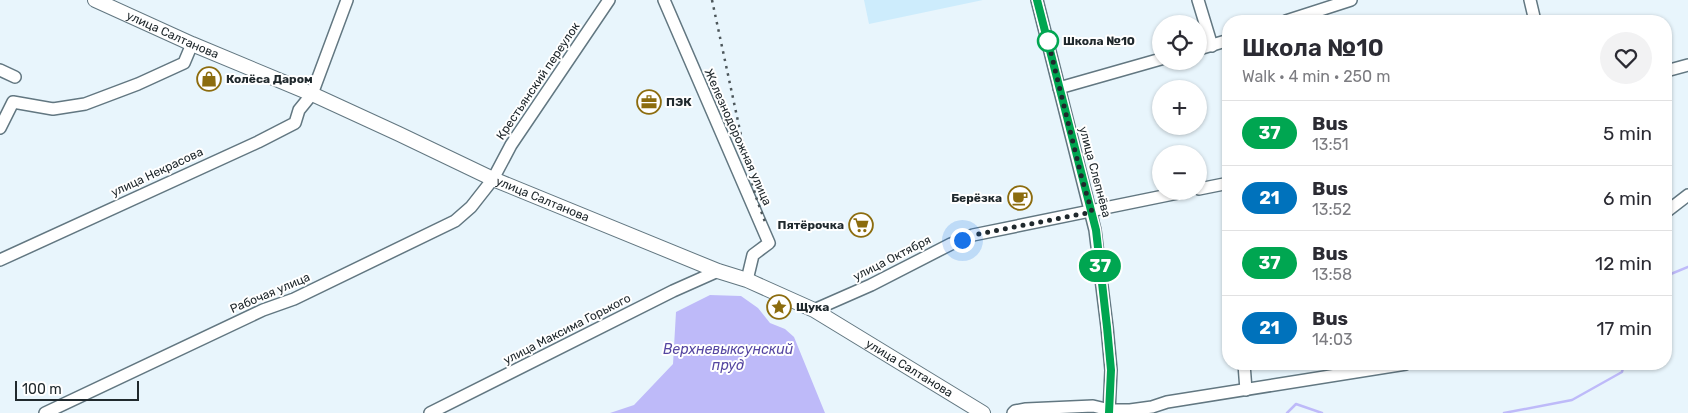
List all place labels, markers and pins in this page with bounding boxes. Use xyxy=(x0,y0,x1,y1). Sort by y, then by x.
marker: Школа №10 xyxy=(1037,30,1059,52)
place label: Школа №10 xyxy=(1063,34,1135,48)
shop icon: Колёса Даром xyxy=(196,66,222,92)
place label: Колёса Даром xyxy=(226,72,313,86)
office icon: ПЭК xyxy=(636,89,662,115)
place label: ПЭК xyxy=(666,95,692,109)
cafe icon: Берёзка xyxy=(1007,185,1033,211)
place label: Берёзка xyxy=(951,191,1002,205)
supermarket icon: Пятёрочка xyxy=(848,212,874,238)
place label: Пятёрочка xyxy=(778,218,844,232)
place icon: Щука xyxy=(766,294,792,320)
place label: Щука xyxy=(796,300,829,314)

